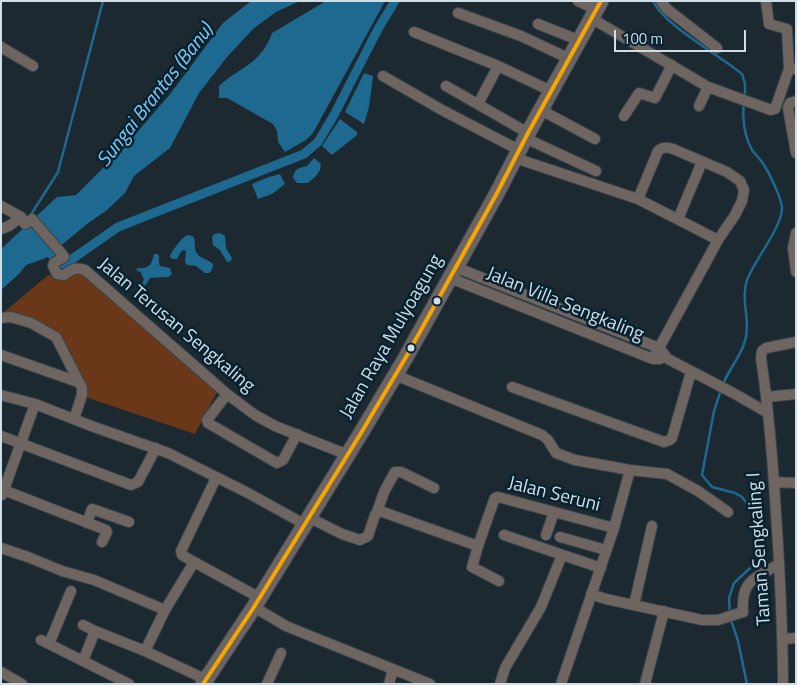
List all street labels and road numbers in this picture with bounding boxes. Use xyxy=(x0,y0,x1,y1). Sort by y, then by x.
street label: Jalan Raya Mulyoagung xyxy=(336,251,448,423)
street label: Jalan Terusan Sengkaling xyxy=(93,254,259,398)
street label: Jalan Villa Sengkaling xyxy=(483,263,647,347)
street label: Taman Sengkaling I xyxy=(743,472,777,626)
street label: Jalan Seruni xyxy=(506,473,602,517)

